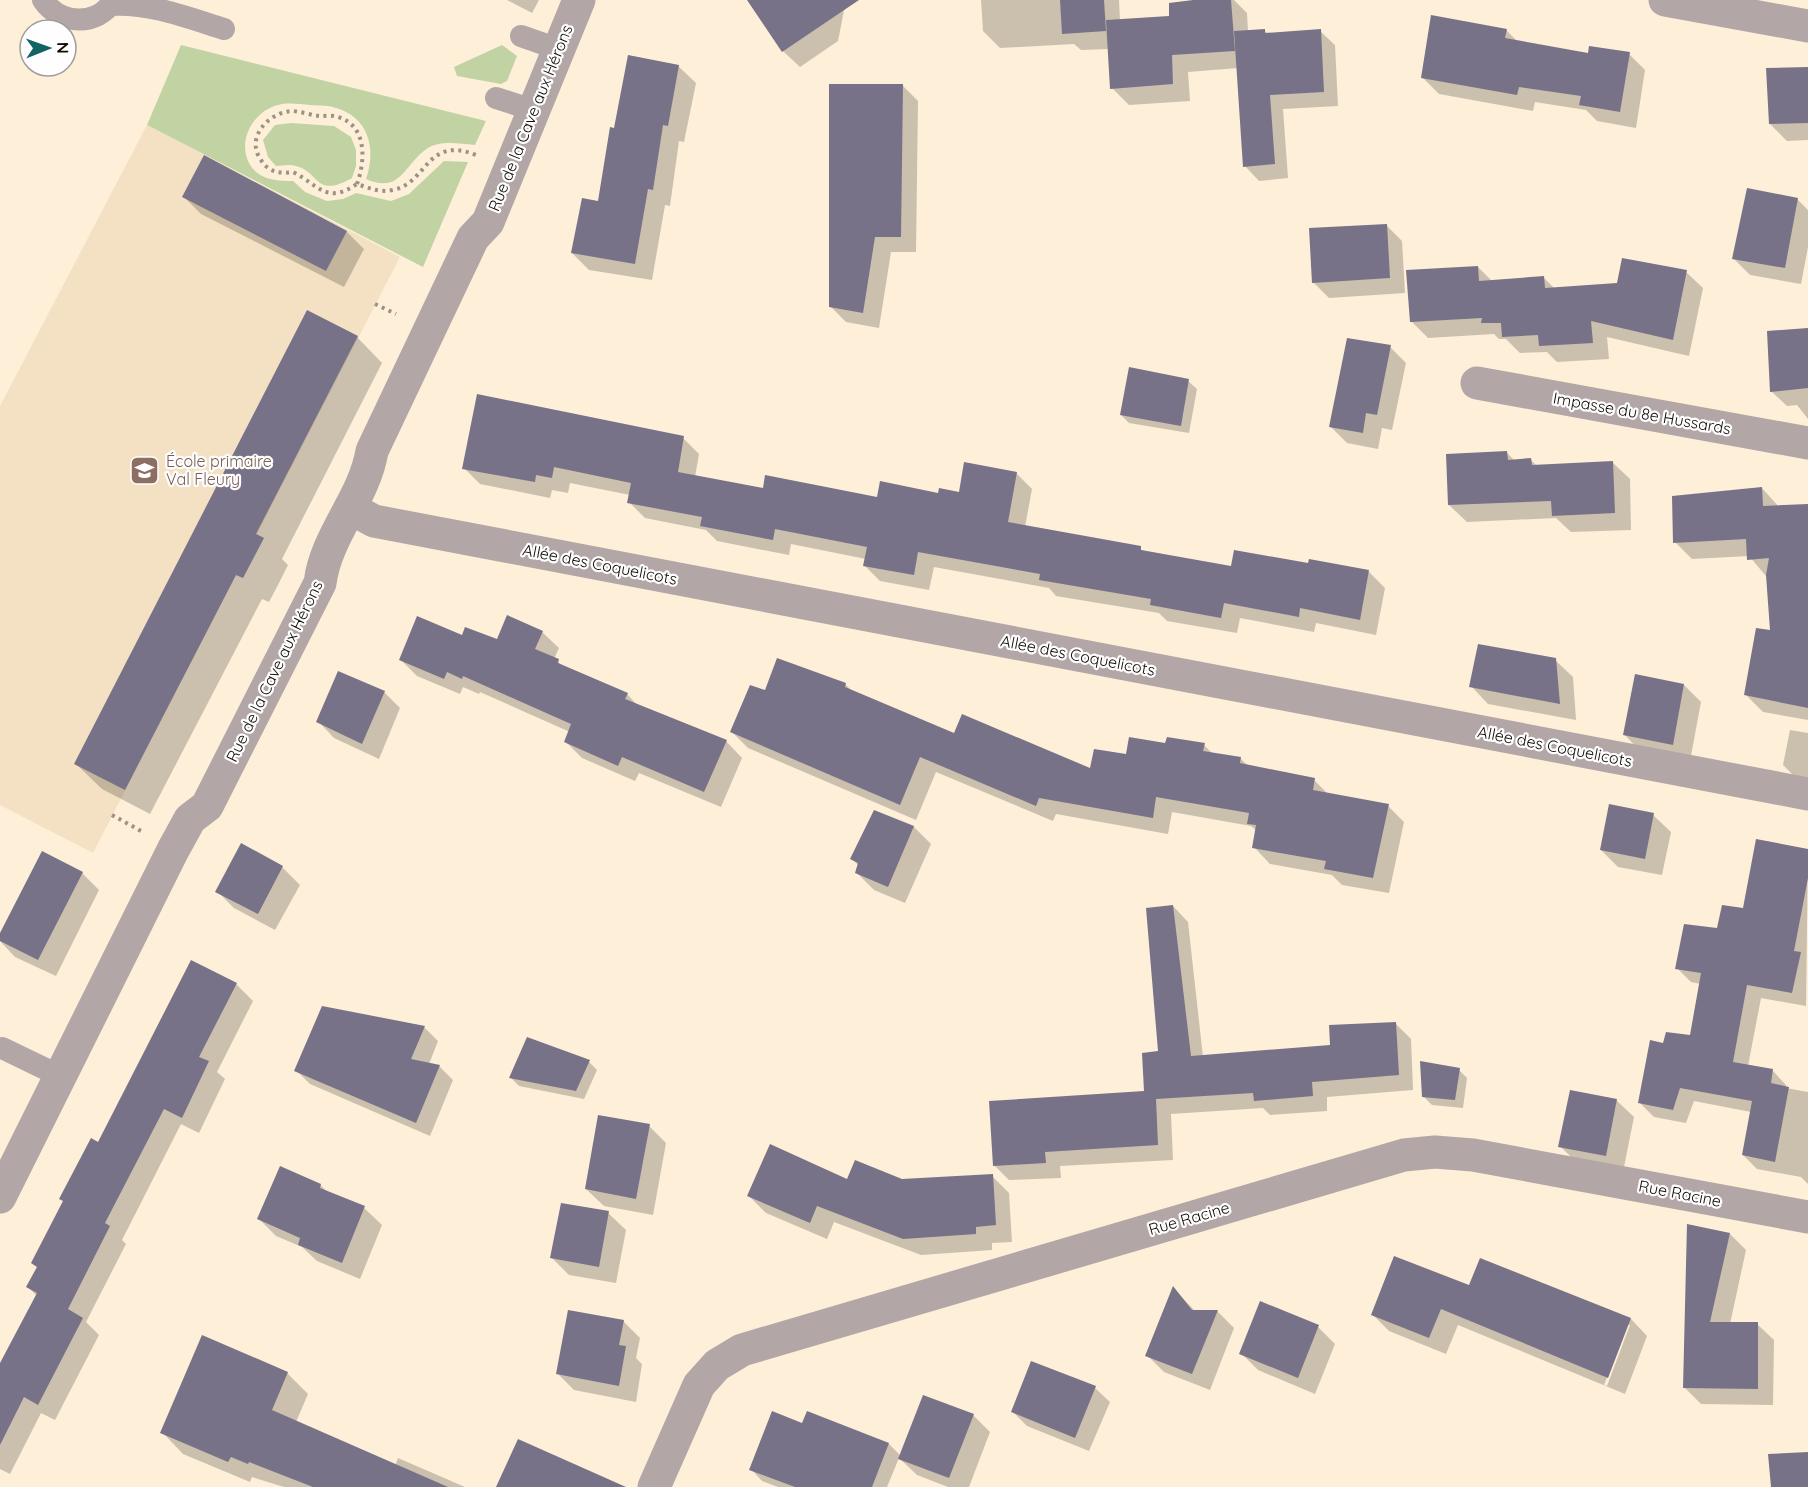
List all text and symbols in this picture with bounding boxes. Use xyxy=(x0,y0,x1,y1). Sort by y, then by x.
north arrow xyxy=(18,18,78,78)
street label: Rue de la Cave aux Hérons xyxy=(483,22,577,214)
text: N xyxy=(53,42,73,54)
street label: Impasse du 8e Hussards xyxy=(1551,387,1733,439)
place label: École primaire Val Fleury xyxy=(166,451,272,489)
school or university icon: École primaire Val Fleury xyxy=(129,454,161,486)
street label: Allée des Coquelicots xyxy=(521,539,679,589)
street label: Rue de la Cave aux Hérons xyxy=(221,577,327,765)
street label: Allée des Coquelicots xyxy=(999,630,1157,680)
street label: Allée des Coquelicots xyxy=(1476,721,1634,771)
street label: Rue Racine xyxy=(1637,1175,1723,1211)
street label: Rue Racine xyxy=(1146,1197,1232,1239)

